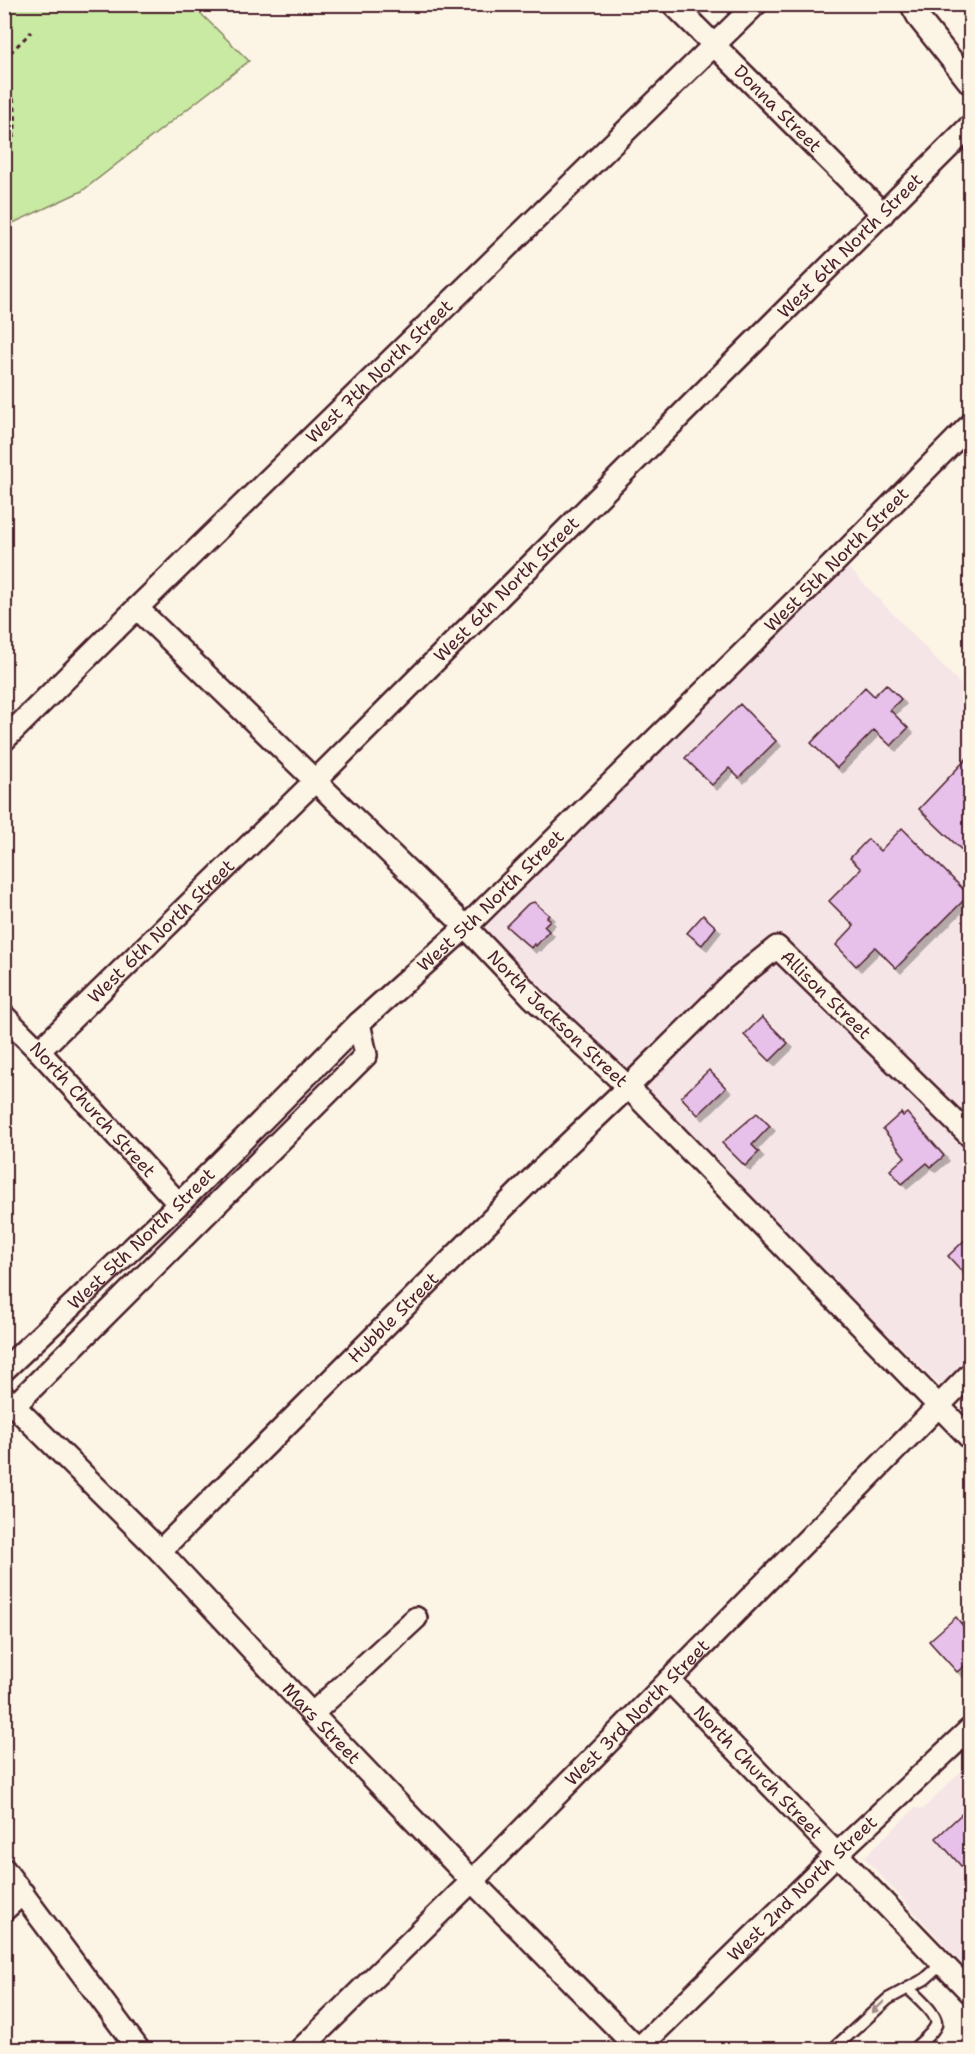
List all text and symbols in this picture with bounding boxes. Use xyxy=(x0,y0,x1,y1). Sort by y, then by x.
street label: Donna Street xyxy=(729,60,827,158)
street label: West 6th North Street xyxy=(772,168,928,324)
street label: West 7th North Street xyxy=(301,294,458,449)
street label: West 5th North Street xyxy=(759,482,914,637)
street label: West 6th North Street xyxy=(429,511,585,667)
street label: West 5th North Street xyxy=(412,825,569,977)
street label: West 6th North Street xyxy=(83,854,240,1009)
street label: North Jackson Street xyxy=(482,945,633,1093)
street label: Allison Street xyxy=(775,945,876,1045)
street label: North Church Street xyxy=(25,1037,161,1183)
street label: West 5th North Street xyxy=(63,1163,220,1315)
street label: Hubble Street xyxy=(343,1267,444,1368)
street label: West 3rd North Street xyxy=(560,1634,715,1791)
street label: Mars Street xyxy=(277,1677,366,1769)
street label: North Church Street xyxy=(688,1701,828,1844)
street label: West 2nd North Street xyxy=(722,1810,882,1967)
one-way arrow xyxy=(871,2000,886,2014)

